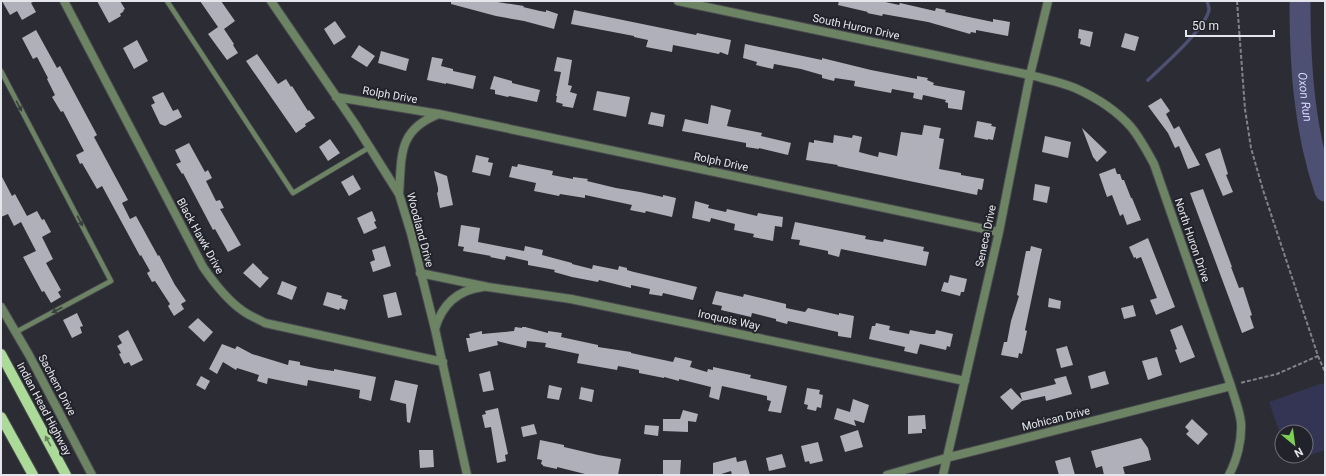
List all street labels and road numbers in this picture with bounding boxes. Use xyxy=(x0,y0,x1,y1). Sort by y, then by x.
street label: South Huron Drive xyxy=(811,11,901,43)
street label: Rolph Drive xyxy=(362,84,419,106)
street label: Rolph Drive xyxy=(693,150,750,174)
street label: Woodland Drive xyxy=(404,191,436,269)
street label: Black Hawk Drive xyxy=(174,196,226,276)
street label: North Huron Drive xyxy=(1172,196,1212,284)
street label: Seneca Drive xyxy=(973,203,999,268)
street label: Iroquois Way xyxy=(697,307,762,333)
street label: Sachem Drive xyxy=(35,352,79,418)
street label: Indian Head Highway xyxy=(14,360,74,458)
street label: Mohican Drive xyxy=(1021,404,1092,434)

